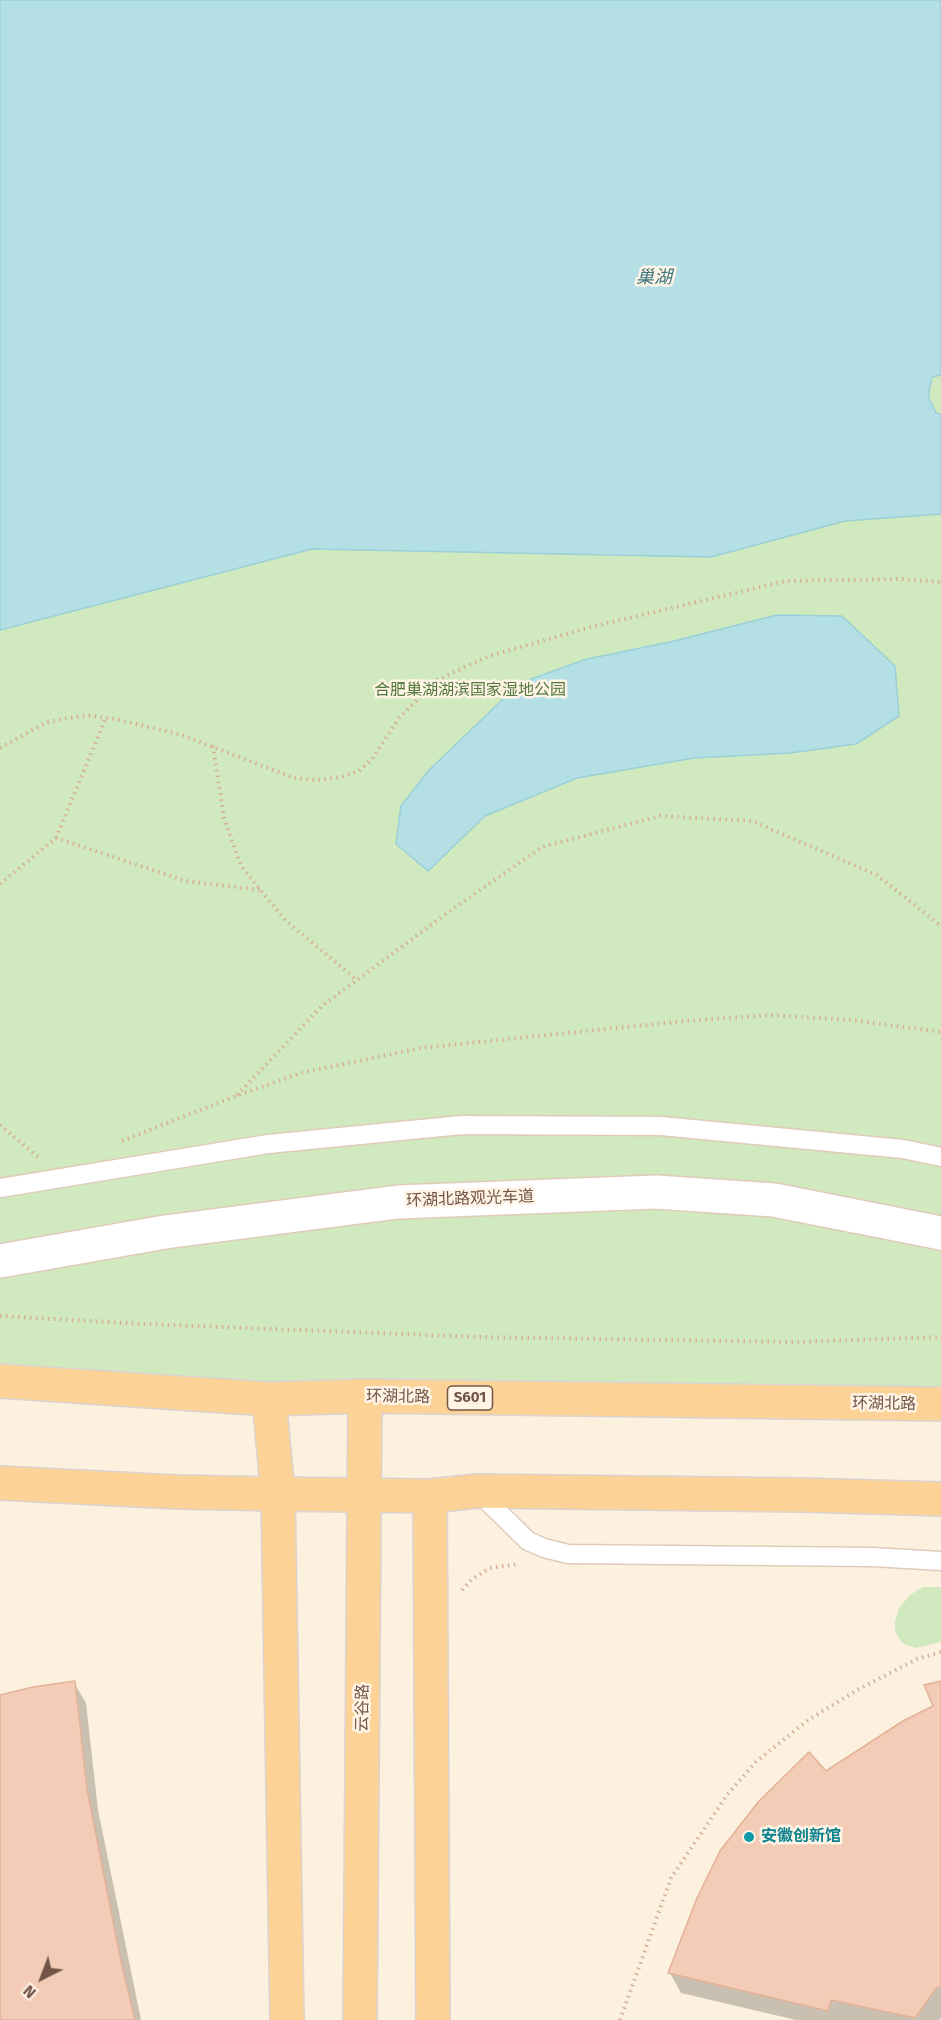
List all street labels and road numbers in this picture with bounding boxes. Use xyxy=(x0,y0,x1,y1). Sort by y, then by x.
street label: 环湖北路观光车道 xyxy=(406,1187,534,1211)
road number: S601 xyxy=(448,1386,492,1410)
street label: 环湖北路 xyxy=(366,1387,430,1407)
street label: 环湖北路 xyxy=(852,1394,916,1414)
street label: 云谷路 xyxy=(353,1684,373,1732)

